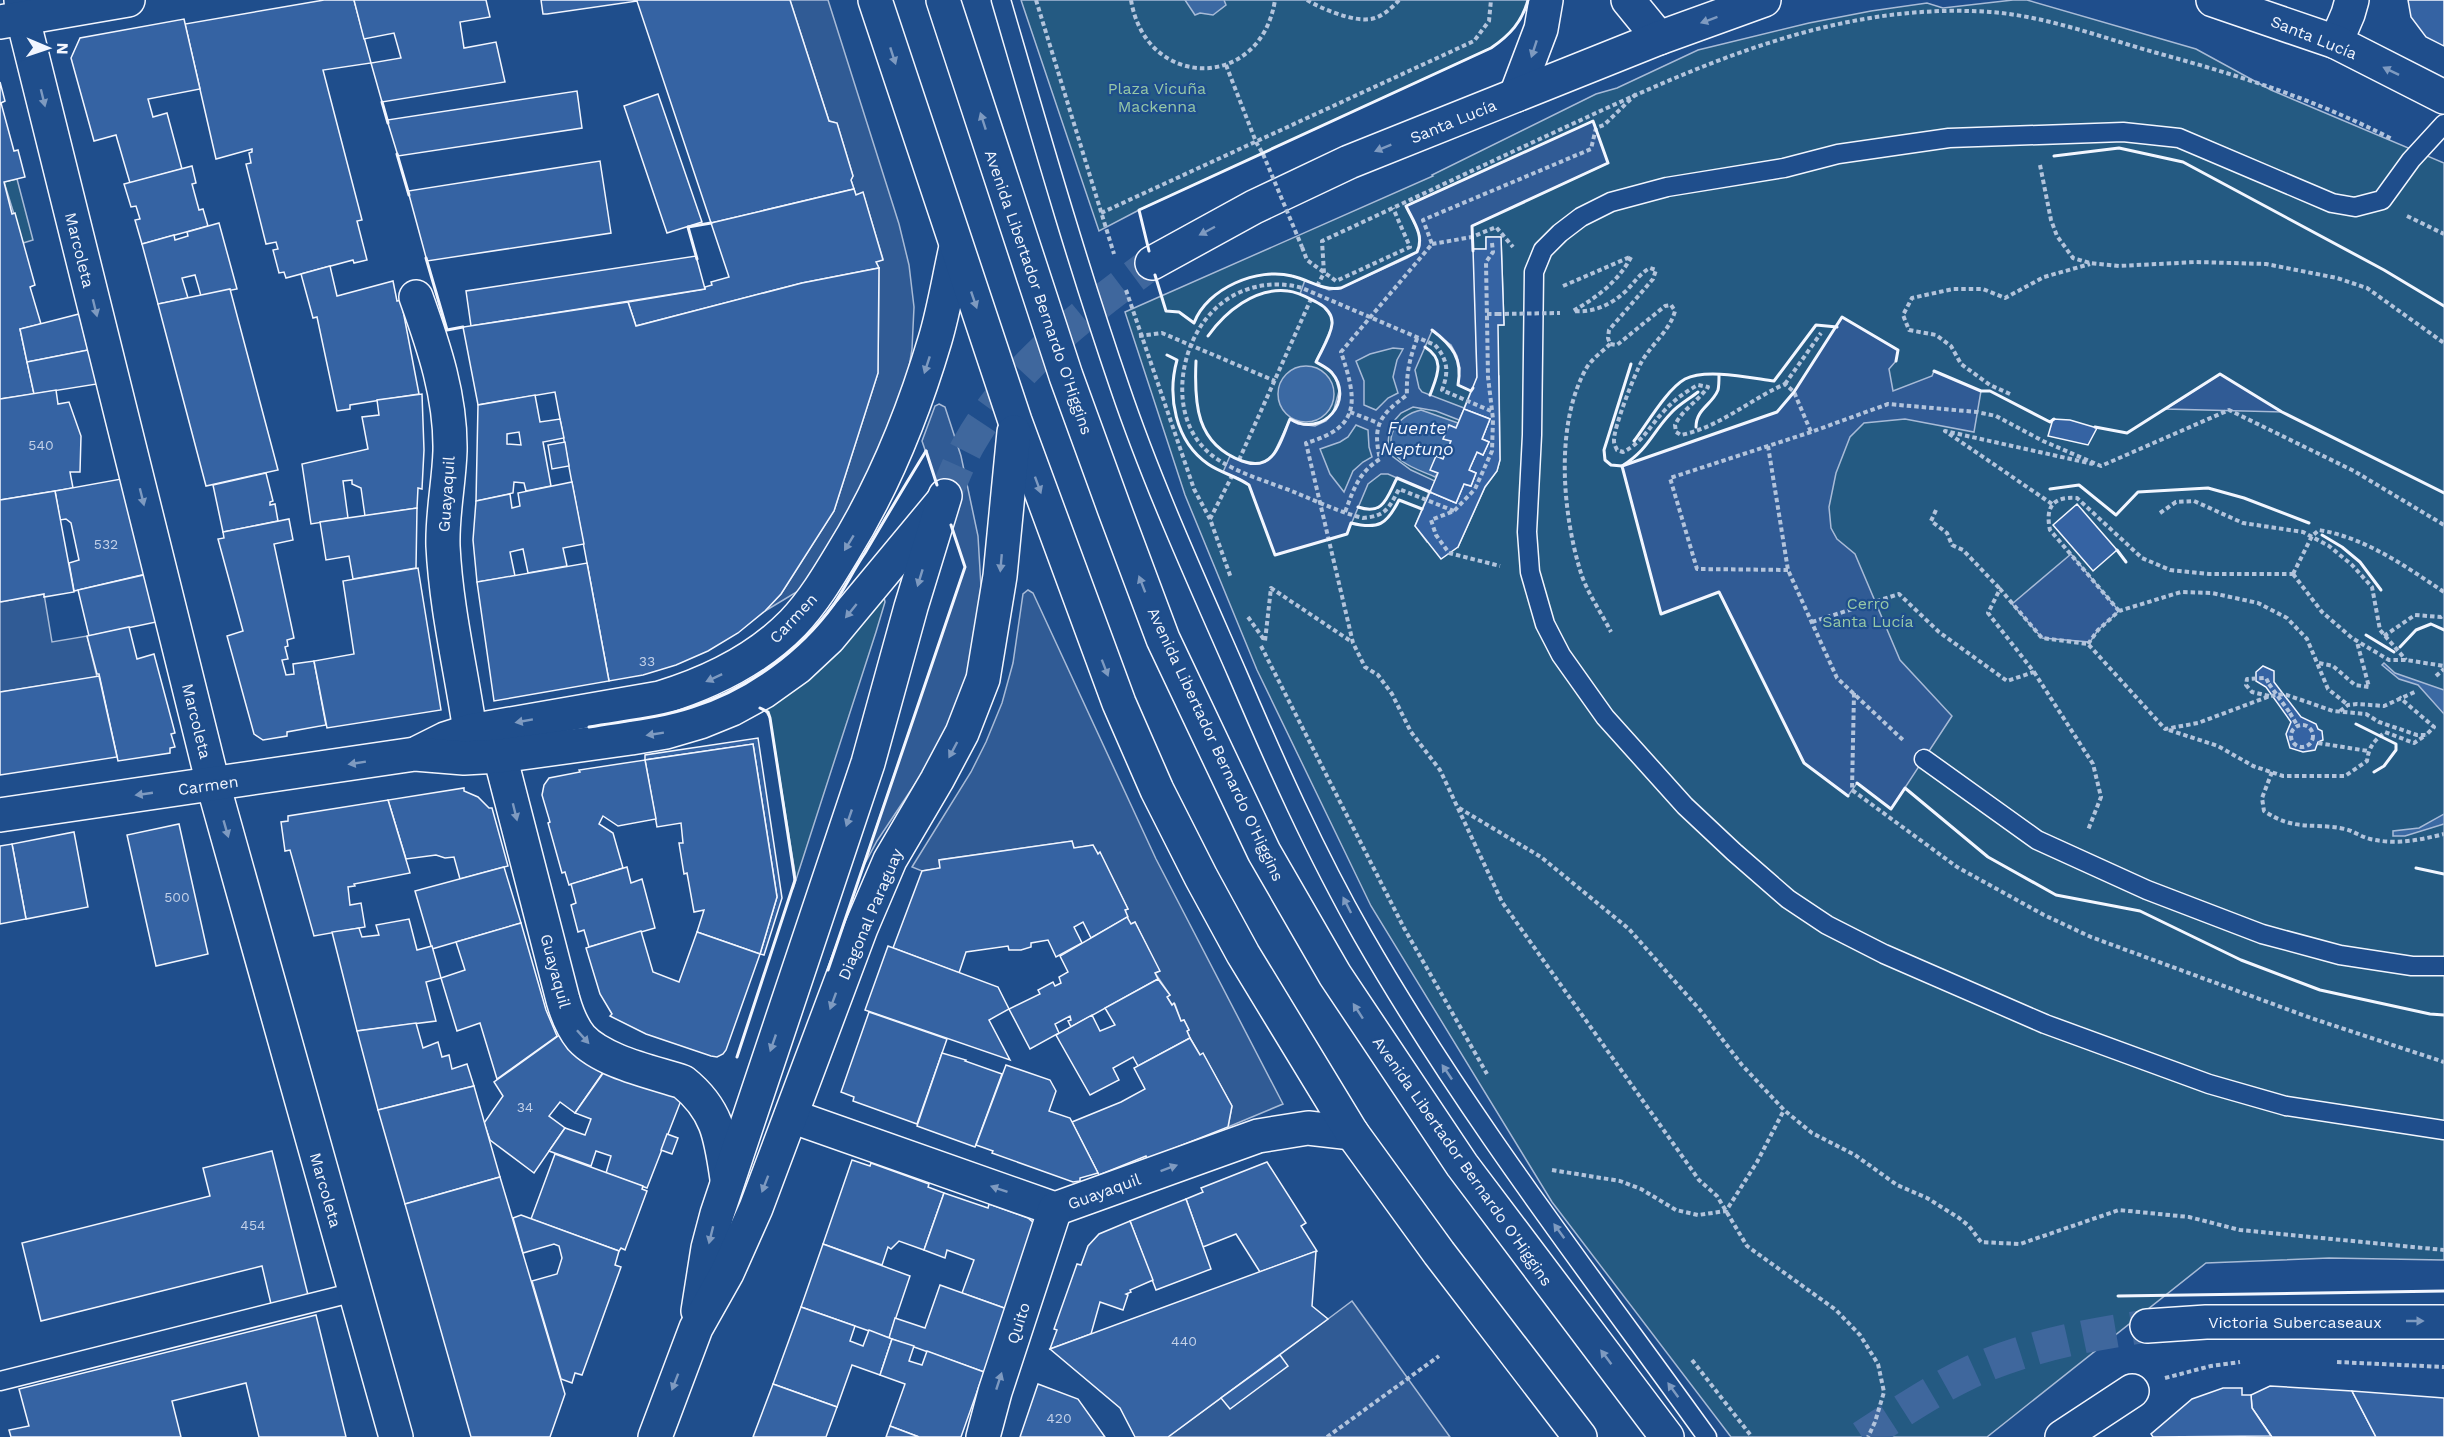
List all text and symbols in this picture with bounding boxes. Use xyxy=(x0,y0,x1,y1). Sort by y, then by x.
street label: Santa Lucía xyxy=(2268,12,2360,63)
one-way arrow xyxy=(1700,15,1718,25)
north arrow xyxy=(18,18,78,78)
one-way arrow xyxy=(1529,40,1539,58)
text: N xyxy=(53,42,72,55)
one-way arrow xyxy=(889,47,898,65)
one-way arrow xyxy=(2383,67,2400,76)
park label: Plaza Vicuña Mackenna xyxy=(1108,79,1206,116)
one-way arrow xyxy=(39,89,49,107)
street label: Santa Lucía xyxy=(1407,96,1499,147)
one-way arrow xyxy=(977,112,987,130)
one-way arrow xyxy=(1374,144,1392,154)
street label: Avenida Libertador Bernardo O'Higgins xyxy=(981,147,1096,437)
street label: Marcoleta xyxy=(61,210,98,290)
one-way arrow xyxy=(1198,226,1216,236)
one-way arrow xyxy=(970,291,979,309)
one-way arrow xyxy=(90,298,100,317)
one-way arrow xyxy=(922,356,931,374)
water label: Fuente Neptuno xyxy=(1380,417,1454,459)
house number: 540 xyxy=(28,437,54,453)
street label: Guayaquil xyxy=(434,455,459,533)
one-way arrow xyxy=(1033,476,1043,494)
one-way arrow xyxy=(137,488,147,506)
one-way arrow xyxy=(844,535,855,551)
house number: 532 xyxy=(94,536,118,552)
one-way arrow xyxy=(996,554,1006,573)
one-way arrow xyxy=(915,569,924,587)
one-way arrow xyxy=(1137,574,1147,592)
street label: Carmen xyxy=(766,590,821,647)
park label: Cerro Santa Lucía xyxy=(1822,594,1914,631)
one-way arrow xyxy=(845,603,858,619)
street label: Avenida Libertador Bernardo O'Higgins xyxy=(1144,604,1288,884)
house number: 33 xyxy=(639,653,655,669)
one-way arrow xyxy=(1101,659,1110,677)
one-way arrow xyxy=(705,674,722,683)
street label: Marcoleta xyxy=(178,681,215,761)
one-way arrow xyxy=(515,717,534,726)
one-way arrow xyxy=(645,730,664,739)
one-way arrow xyxy=(948,742,958,759)
one-way arrow xyxy=(348,758,367,767)
street label: Carmen xyxy=(177,772,240,799)
one-way arrow xyxy=(134,790,153,799)
one-way arrow xyxy=(510,803,520,821)
one-way arrow xyxy=(844,810,853,828)
one-way arrow xyxy=(221,819,231,838)
street label: Diagonal Paraguay xyxy=(834,845,907,983)
house number: 500 xyxy=(164,889,190,905)
one-way arrow xyxy=(1342,896,1352,913)
street label: Guayaquil xyxy=(536,932,575,1010)
one-way arrow xyxy=(828,993,838,1011)
one-way arrow xyxy=(1353,1003,1364,1019)
one-way arrow xyxy=(576,1030,590,1045)
street label: Avenida Libertador Bernardo O'Higgins xyxy=(1369,1033,1556,1290)
one-way arrow xyxy=(768,1034,777,1052)
one-way arrow xyxy=(1442,1064,1453,1080)
house number: 34 xyxy=(517,1099,533,1115)
street label: Marcoleta xyxy=(306,1150,345,1230)
one-way arrow xyxy=(1160,1162,1178,1172)
street label: Guayaquil xyxy=(1065,1169,1143,1213)
one-way arrow xyxy=(760,1175,769,1193)
one-way arrow xyxy=(990,1184,1008,1194)
house number: 454 xyxy=(240,1217,266,1233)
one-way arrow xyxy=(1553,1224,1565,1240)
one-way arrow xyxy=(706,1226,716,1245)
street label: Quito xyxy=(1003,1300,1034,1346)
street label: Victoria Subercaseaux xyxy=(2208,1313,2382,1332)
one-way arrow xyxy=(2405,1316,2424,1326)
house number: 440 xyxy=(1171,1333,1197,1349)
one-way arrow xyxy=(1600,1349,1613,1365)
one-way arrow xyxy=(995,1372,1004,1390)
one-way arrow xyxy=(670,1373,680,1391)
one-way arrow xyxy=(1667,1382,1679,1398)
house number: 420 xyxy=(1046,1410,1072,1426)

